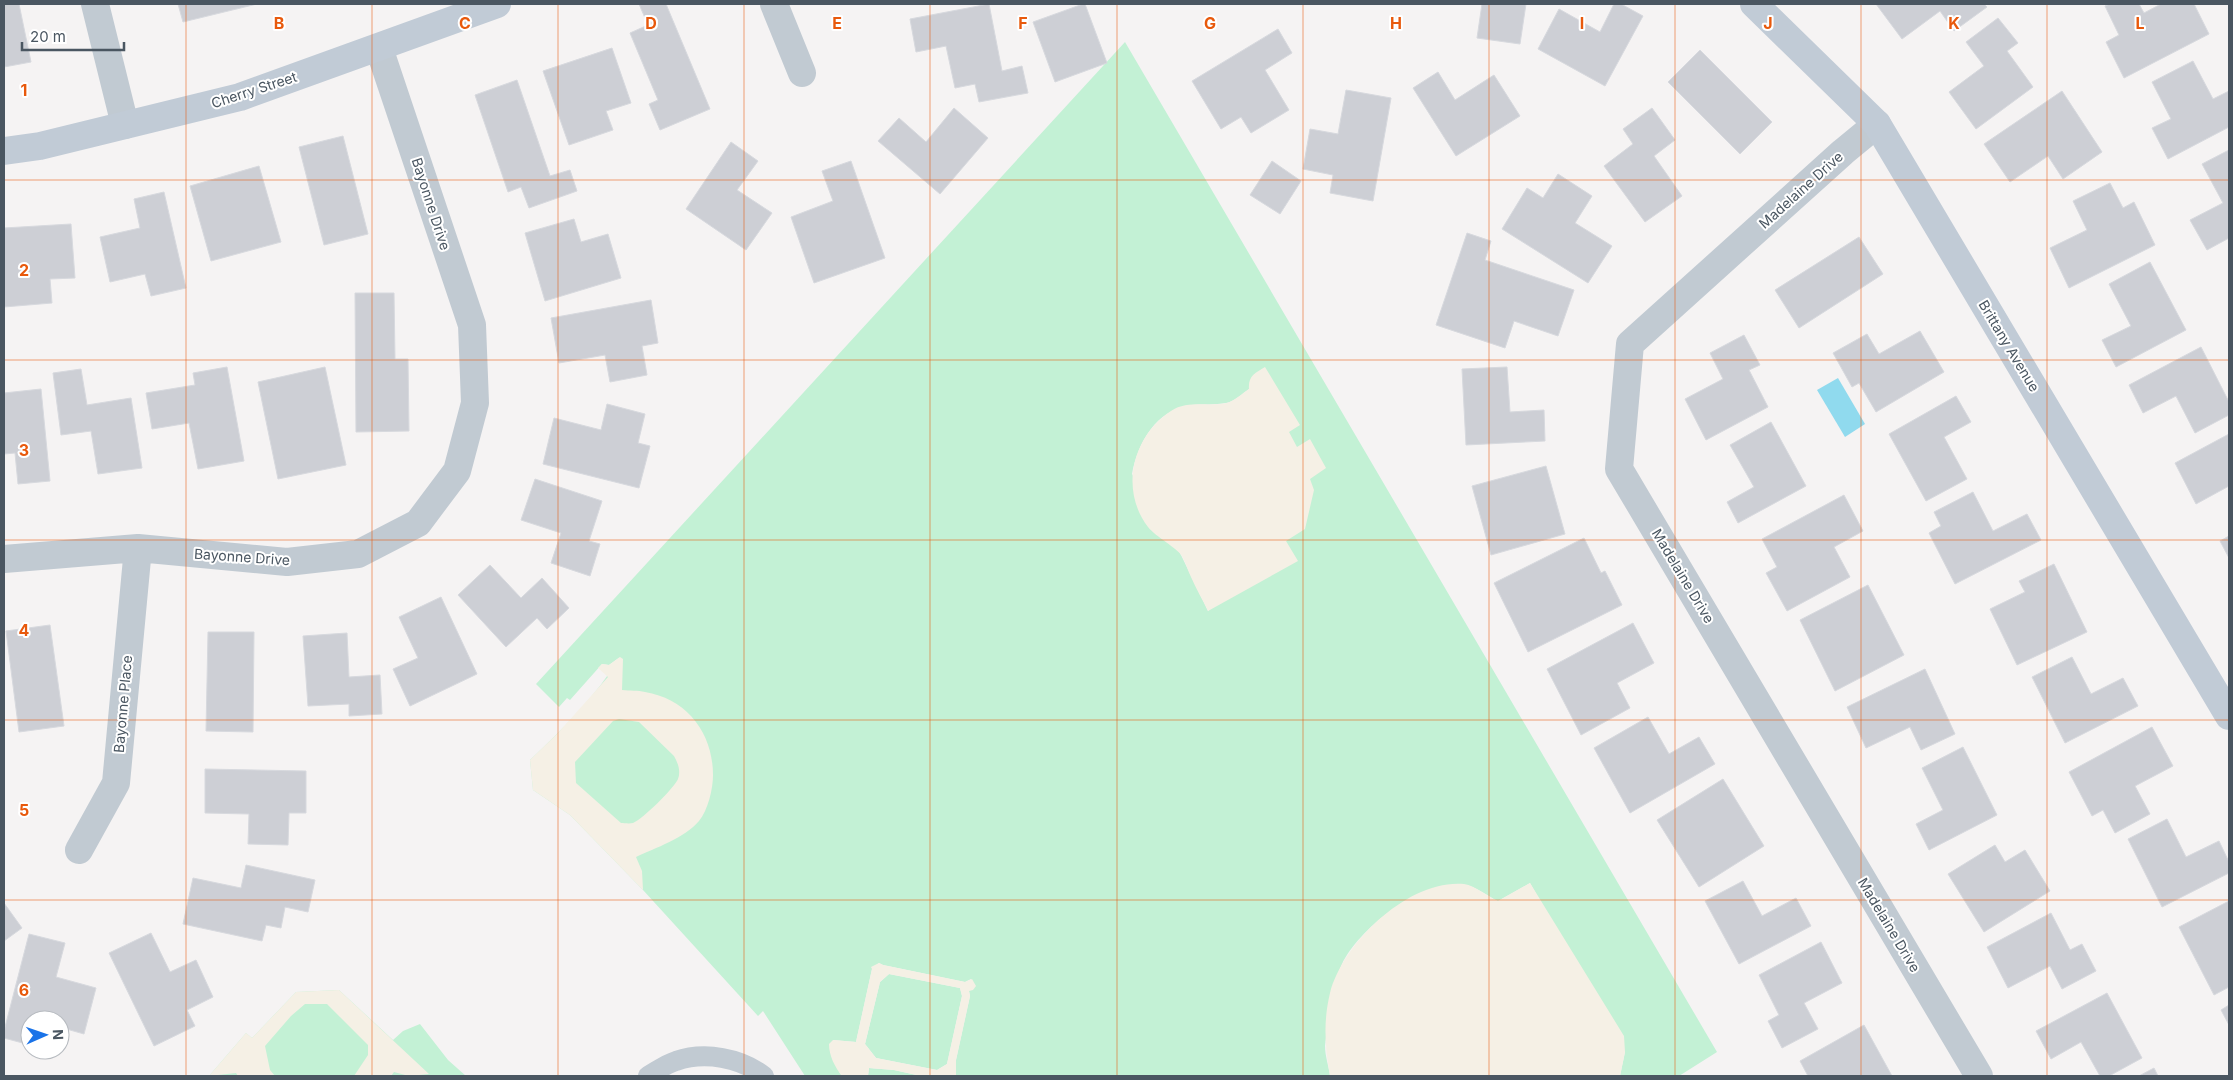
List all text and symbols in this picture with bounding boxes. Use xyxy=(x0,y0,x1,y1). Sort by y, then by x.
text: B xyxy=(274,13,284,33)
text: C xyxy=(459,13,471,33)
text: D xyxy=(645,13,657,33)
text: E xyxy=(832,13,842,33)
text: F xyxy=(1018,13,1028,33)
text: G xyxy=(1204,13,1216,33)
text: H xyxy=(1390,13,1402,33)
text: I xyxy=(1580,13,1584,33)
text: J xyxy=(1763,13,1773,33)
text: K xyxy=(1948,13,1960,33)
text: L xyxy=(2135,13,2145,33)
scale bar xyxy=(22,20,125,52)
text: 20 m xyxy=(30,27,66,46)
street label: Cherry Street xyxy=(209,68,299,111)
text: 1 xyxy=(21,80,27,100)
street label: Madelaine Drive xyxy=(1755,148,1846,232)
street label: Bayonne Drive xyxy=(409,155,454,252)
text: 2 xyxy=(19,260,29,280)
street label: Brittany Avenue xyxy=(1975,297,2043,395)
text: 3 xyxy=(19,440,29,460)
street label: Madelaine Drive xyxy=(1649,526,1718,626)
street label: Bayonne Drive xyxy=(193,545,291,568)
text: 4 xyxy=(19,620,30,640)
street label: Bayonne Place xyxy=(110,654,135,753)
text: 5 xyxy=(19,800,29,820)
street label: Madelaine Drive xyxy=(1855,875,1924,975)
text: 6 xyxy=(19,980,29,1000)
north arrow xyxy=(20,1010,70,1060)
text: N xyxy=(50,1029,67,1040)

